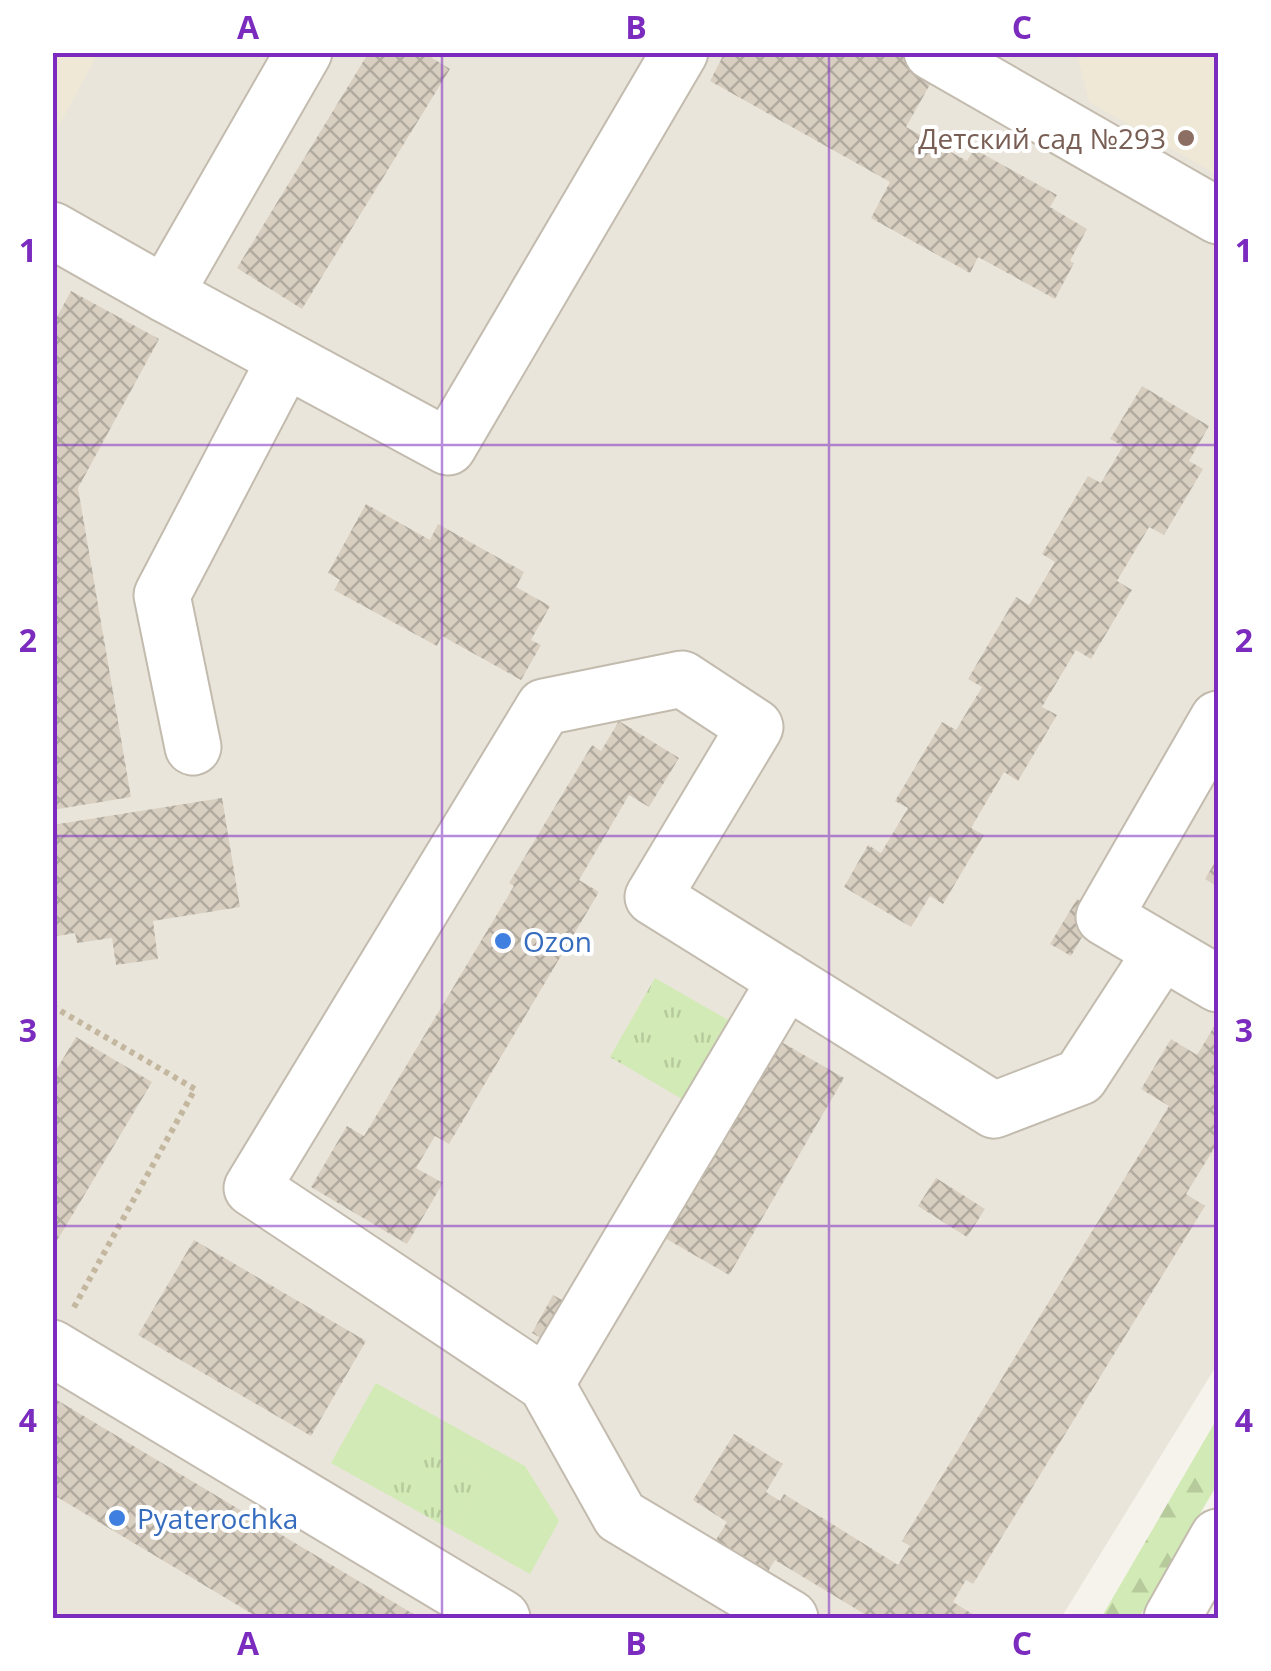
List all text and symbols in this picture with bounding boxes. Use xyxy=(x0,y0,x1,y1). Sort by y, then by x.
text: A xyxy=(237,5,260,48)
text: B xyxy=(625,5,647,48)
text: C xyxy=(1012,5,1032,48)
place label: Детский сад №293 xyxy=(918,119,1166,157)
marker: Детский сад №293 xyxy=(1175,127,1197,149)
text: 1 xyxy=(19,228,37,271)
text: 1 xyxy=(1235,228,1253,271)
text: 2 xyxy=(19,618,37,661)
text: 2 xyxy=(1235,618,1253,661)
place label: Ozon xyxy=(523,922,592,960)
marker: Ozon xyxy=(492,930,514,952)
text: 3 xyxy=(19,1008,37,1051)
text: 3 xyxy=(1235,1008,1253,1051)
text: 4 xyxy=(19,1398,37,1441)
text: 4 xyxy=(1235,1398,1253,1441)
place label: Pyaterochka xyxy=(137,1499,298,1537)
marker: Pyaterochka xyxy=(106,1507,128,1529)
text: A xyxy=(237,1621,260,1664)
text: B xyxy=(625,1621,647,1664)
text: C xyxy=(1012,1621,1032,1664)

